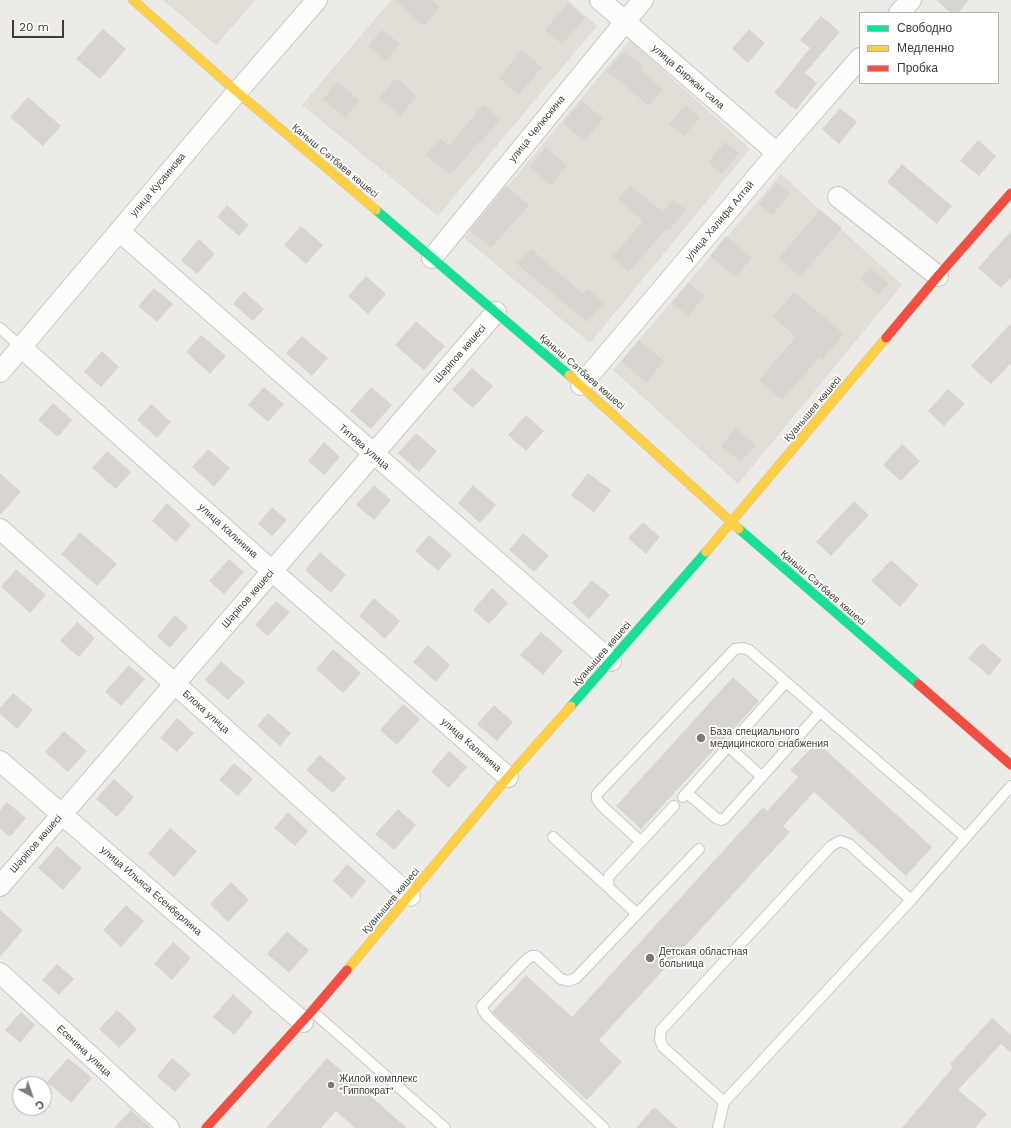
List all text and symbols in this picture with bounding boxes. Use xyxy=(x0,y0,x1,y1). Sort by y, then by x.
scale bar xyxy=(14,12,66,38)
legend xyxy=(859,12,999,84)
text: 20 m xyxy=(19,20,49,34)
text: Свободно xyxy=(897,21,952,35)
text: Медленно xyxy=(897,41,954,55)
street label: улица Биржан сала xyxy=(649,42,727,112)
text: Пробка xyxy=(897,61,938,75)
street label: улица Челюскина xyxy=(506,93,568,165)
street label: Қаныш Сәтбаев көшесі xyxy=(289,121,381,201)
street label: улица Кусаинова xyxy=(128,151,188,219)
street label: улица Халифа Алтай xyxy=(683,179,757,263)
street label: Шәріпов көшесі xyxy=(432,323,488,385)
street label: Қаныш Сәтбаев көшесі xyxy=(537,332,627,412)
street label: Қуанышев көшесі xyxy=(782,374,844,444)
street label: Титова улица xyxy=(336,422,392,472)
street label: улица Калинина xyxy=(196,501,260,561)
street label: Қаныш Сәтбаев көшесі xyxy=(778,548,868,628)
street label: Шәріпов көшесі xyxy=(220,568,276,630)
street label: Қуанышев көшесі xyxy=(571,619,633,689)
street label: Блока улица xyxy=(180,688,232,736)
street label: улица Калинина xyxy=(438,716,504,774)
place label: База специального медицинского снабжения xyxy=(710,726,828,750)
marker: База специального медицинского снабжения xyxy=(695,732,707,744)
street label: Шәріпов көшесі xyxy=(8,813,64,875)
street label: улица Ильяса Есенберлина xyxy=(98,844,204,938)
street label: Қуанышев көшесі xyxy=(360,866,422,936)
place label: Детская областная больница xyxy=(659,946,748,970)
marker: Детская областная больница xyxy=(644,952,656,964)
street label: Есенина улица xyxy=(54,1023,114,1079)
place label: Жилой комплекс "Гиппократ" xyxy=(339,1073,418,1096)
north arrow xyxy=(12,1076,52,1116)
marker: Жилой комплекс "Гиппократ" xyxy=(326,1080,336,1090)
text: С xyxy=(32,1097,47,1112)

